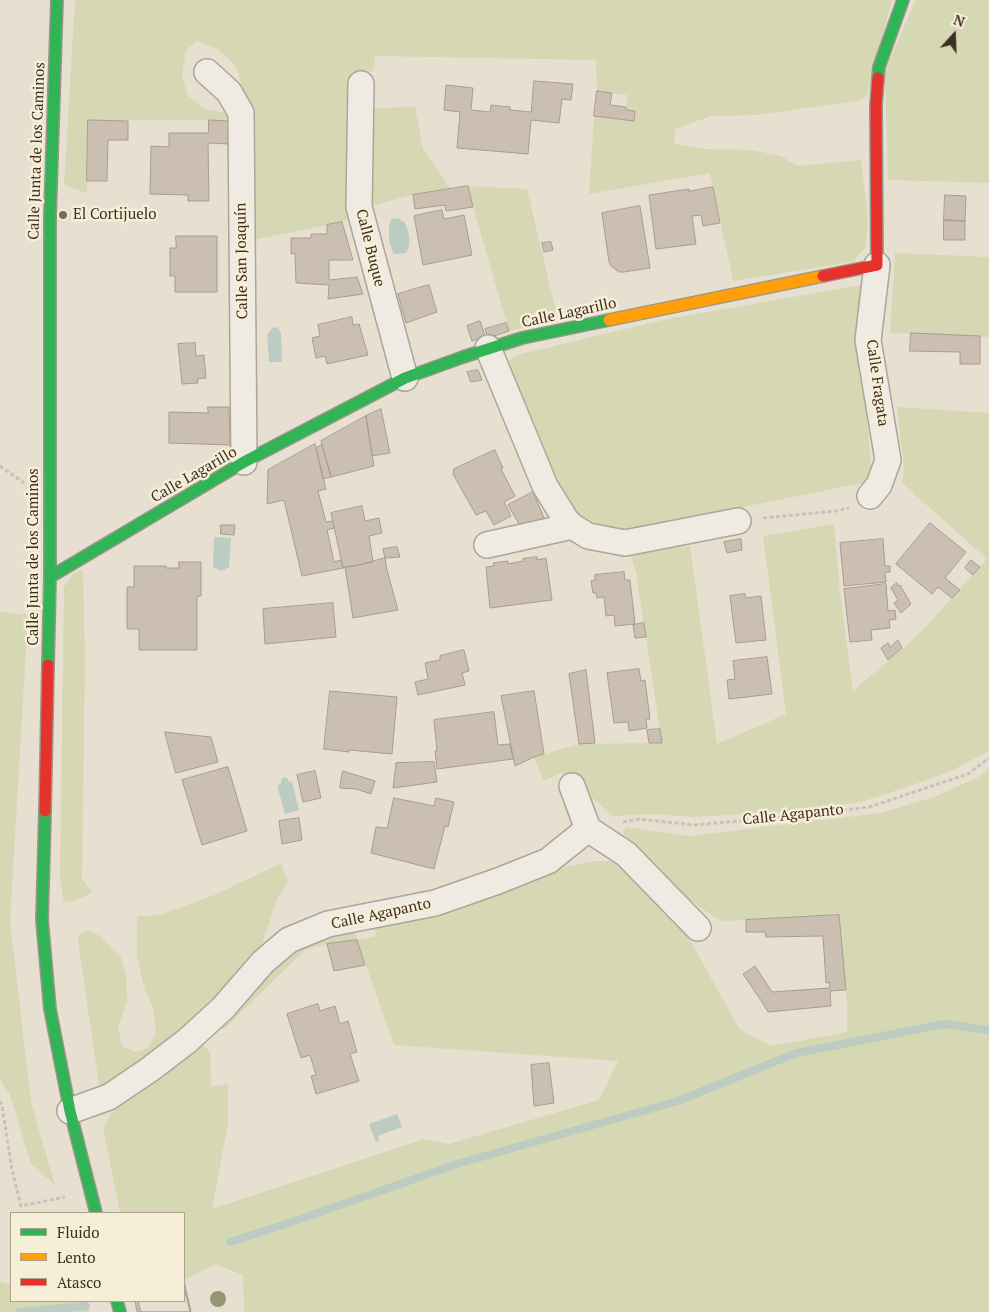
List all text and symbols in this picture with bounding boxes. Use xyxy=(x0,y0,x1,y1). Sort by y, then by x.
north arrow xyxy=(929,10,979,60)
text: N xyxy=(951,10,968,31)
street label: Calle Junta de los Caminos xyxy=(25,62,49,240)
street label: Calle San Joaquín xyxy=(232,202,252,320)
place label: El Cortijuelo xyxy=(73,206,157,224)
street label: Calle Buque xyxy=(352,207,388,289)
marker: El Cortijuelo xyxy=(57,209,69,221)
street label: Calle Lagarillo xyxy=(520,294,618,332)
street label: Calle Fragata xyxy=(862,338,892,428)
street label: Calle Lagarillo xyxy=(148,443,240,507)
street label: Calle Junta de los Caminos xyxy=(25,468,43,646)
street label: Calle Agapanto xyxy=(742,801,844,829)
street label: Calle Agapanto xyxy=(330,895,432,933)
legend xyxy=(10,1212,185,1302)
text: Fluido xyxy=(57,1222,99,1242)
text: Lento xyxy=(57,1247,96,1267)
text: Atasco xyxy=(57,1272,101,1292)

